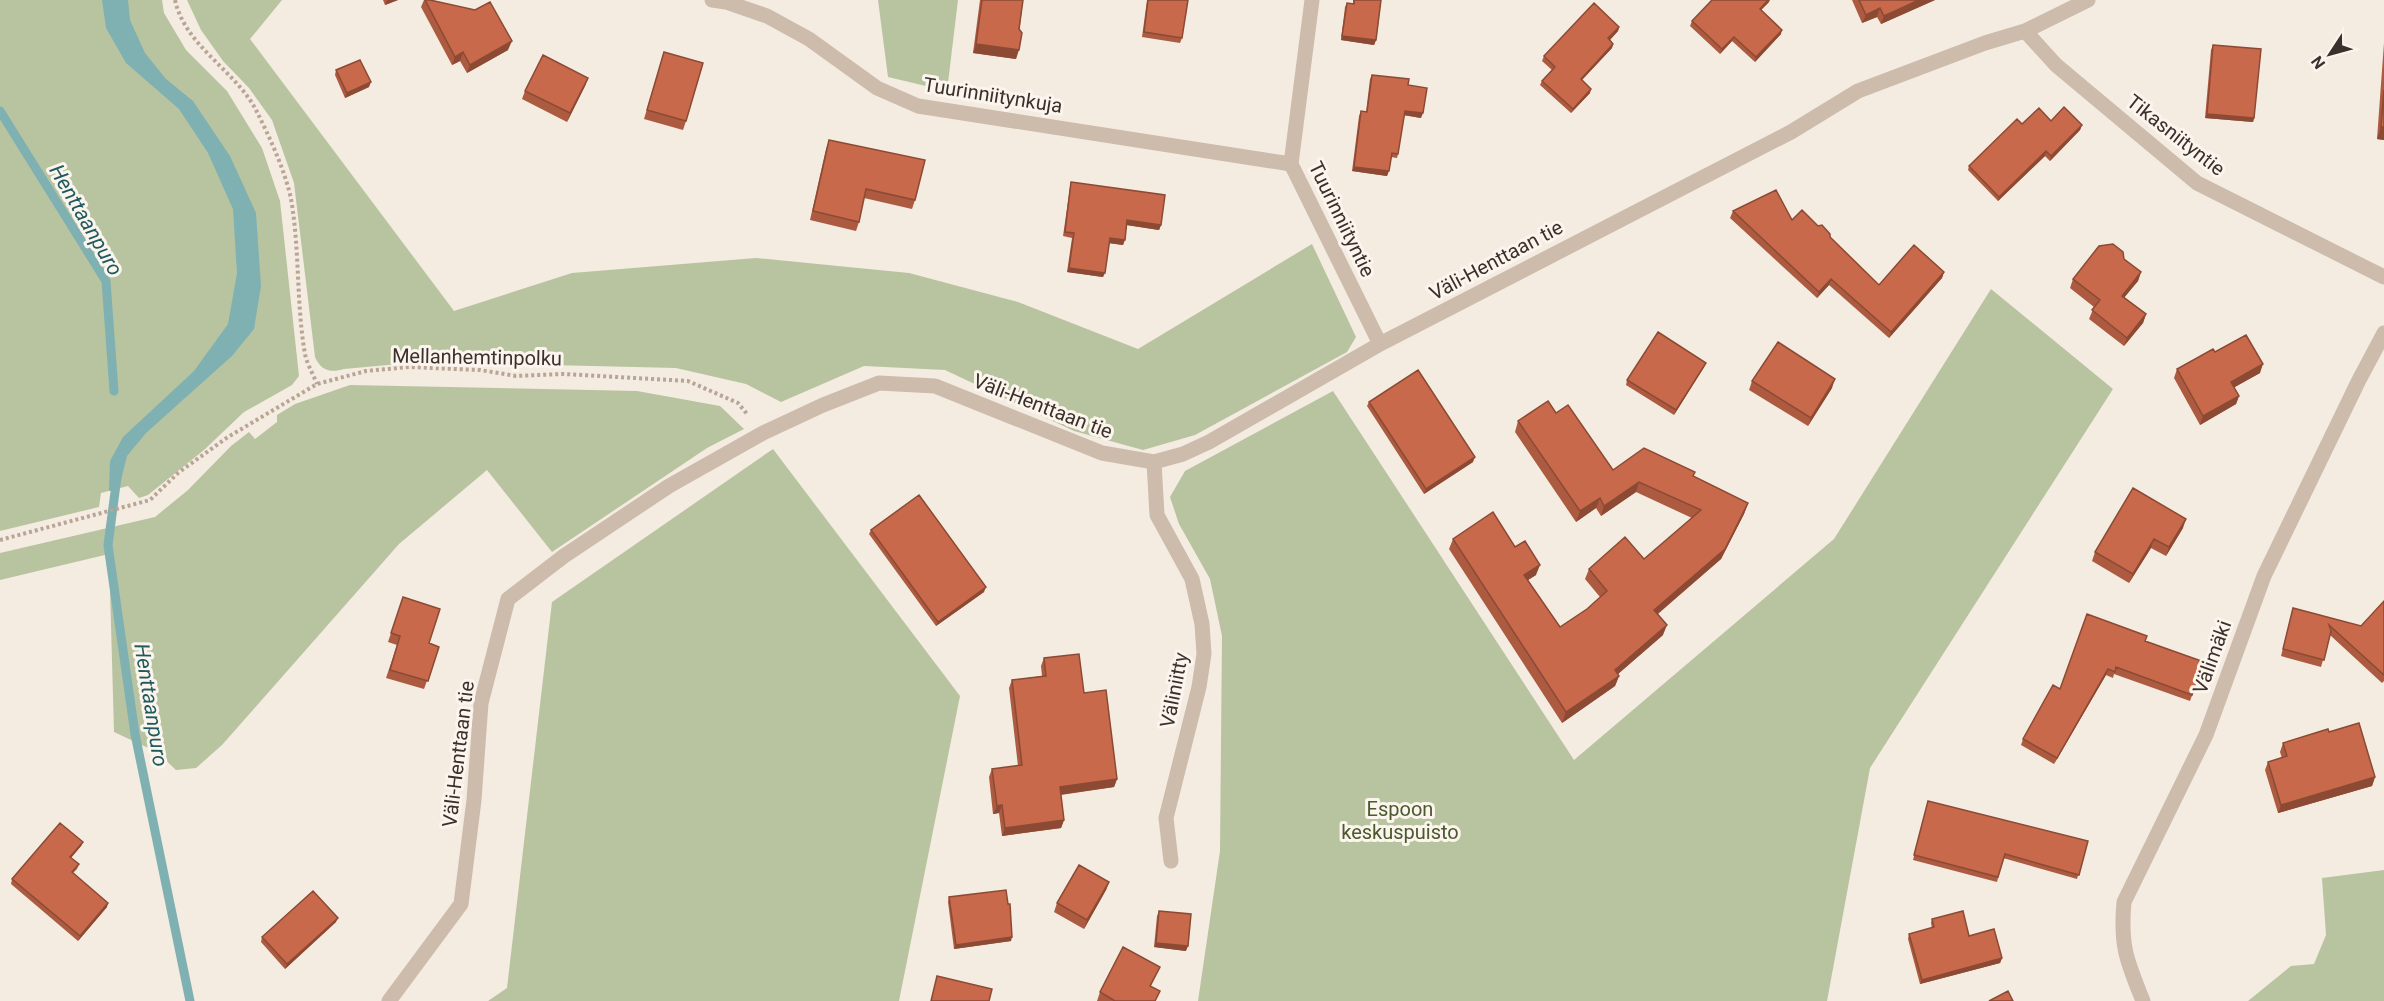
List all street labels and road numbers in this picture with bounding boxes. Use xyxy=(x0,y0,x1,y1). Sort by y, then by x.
street label: Tuurinniitynkuja xyxy=(922,72,1064,118)
street label: Tikasniityntie xyxy=(2122,89,2230,181)
street label: Tuurinniityntie xyxy=(1304,157,1380,281)
street label: Väli-Henttaan tie xyxy=(1425,215,1567,305)
street label: Mellanhemtinpolku xyxy=(392,344,562,370)
street label: Väli-Henttaan tie xyxy=(970,368,1116,444)
street label: Välimäki xyxy=(2188,617,2236,697)
street label: Väliniitty xyxy=(1155,650,1193,730)
street label: Väli-Henttaan tie xyxy=(437,679,479,829)

